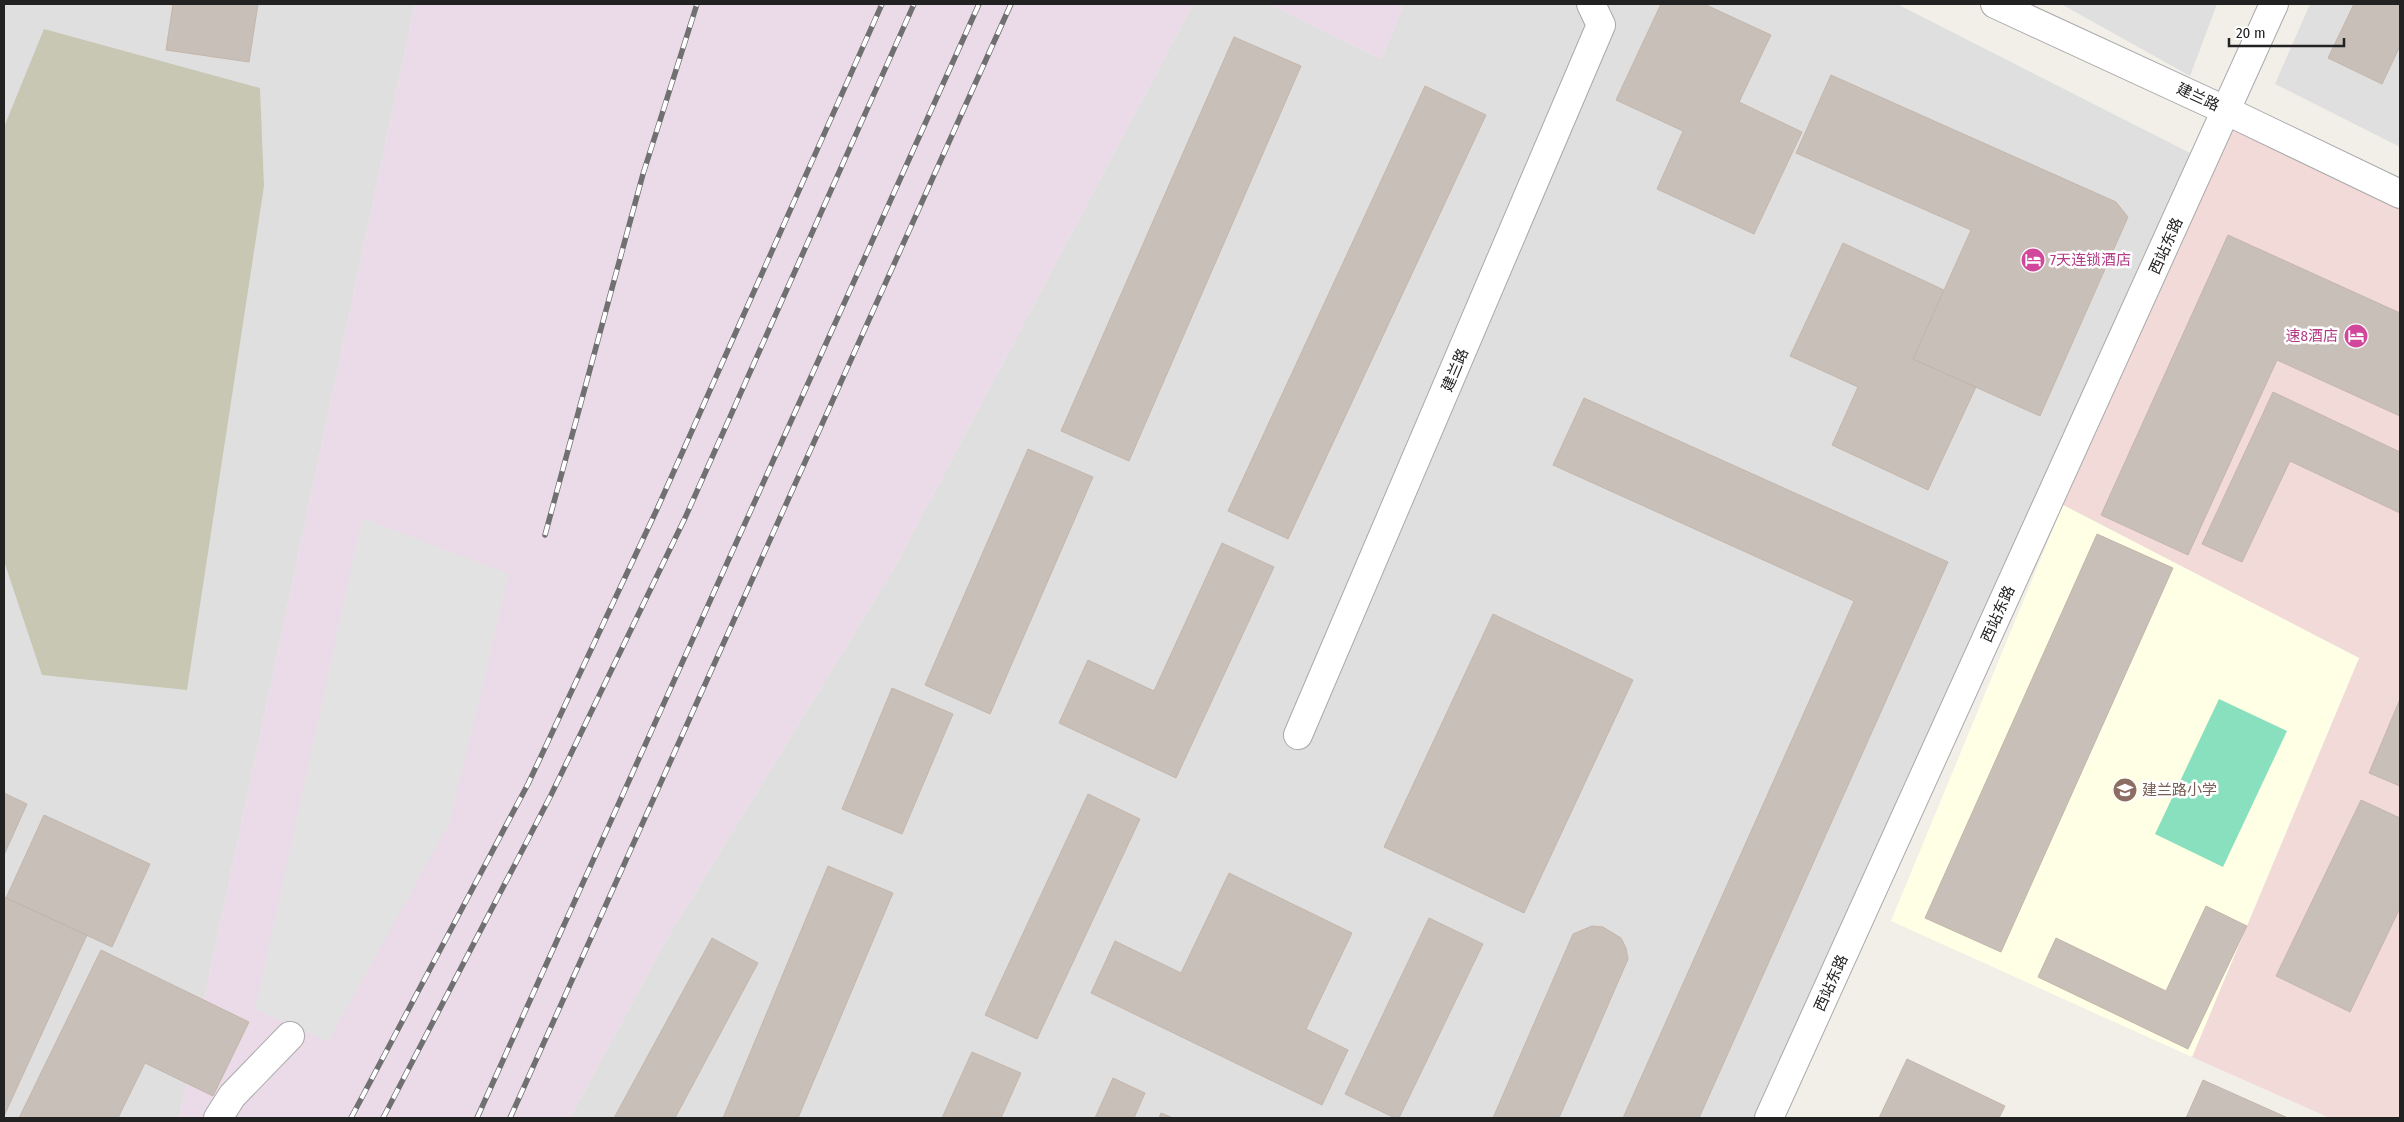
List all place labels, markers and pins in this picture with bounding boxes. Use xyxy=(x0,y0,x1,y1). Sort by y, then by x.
hotel icon: 7天连锁酒店 xyxy=(2020,247,2046,273)
place label: 7天连锁酒店 xyxy=(2050,251,2131,269)
hotel icon: 速8酒店 xyxy=(2343,323,2369,349)
place label: 速8酒店 xyxy=(2285,327,2338,345)
school or university icon: 建兰路小学 xyxy=(2112,777,2138,803)
place label: 建兰路小学 xyxy=(2142,781,2217,799)

